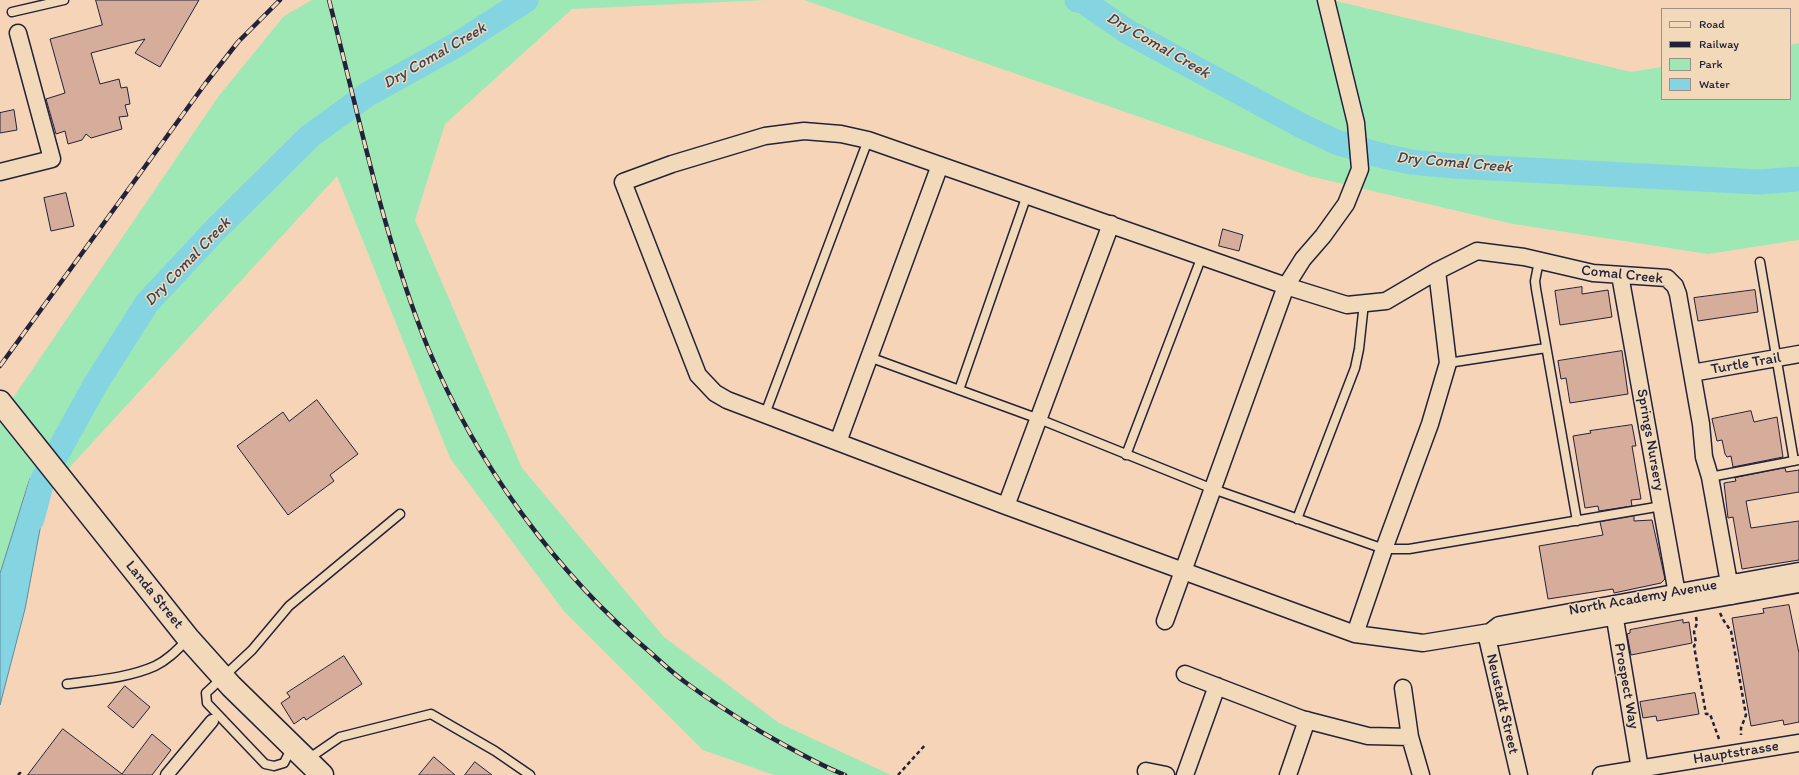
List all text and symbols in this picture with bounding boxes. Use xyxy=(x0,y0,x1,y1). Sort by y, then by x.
legend xyxy=(1661,8,1791,100)
water label: Dry Comal Creek xyxy=(1103,9,1213,83)
text: Road xyxy=(1699,17,1725,31)
water label: Dry Comal Creek xyxy=(380,19,490,93)
text: Railway xyxy=(1699,37,1739,51)
text: Park xyxy=(1699,57,1723,71)
text: Water xyxy=(1699,77,1730,91)
water label: Dry Comal Creek xyxy=(1395,148,1513,178)
water label: Dry Comal Creek xyxy=(141,214,235,310)
street label: Comal Creek xyxy=(1580,262,1664,288)
street label: Turtle Trail xyxy=(1709,349,1783,379)
street label: Springs Nursery xyxy=(1632,388,1668,492)
street label: Landa Street xyxy=(121,557,187,633)
street label: North Academy Avenue xyxy=(1567,576,1719,620)
street label: Prospect Way xyxy=(1610,642,1642,730)
street label: Neustadt Street xyxy=(1482,652,1522,756)
street label: Hauptstrasse xyxy=(1692,737,1780,769)

